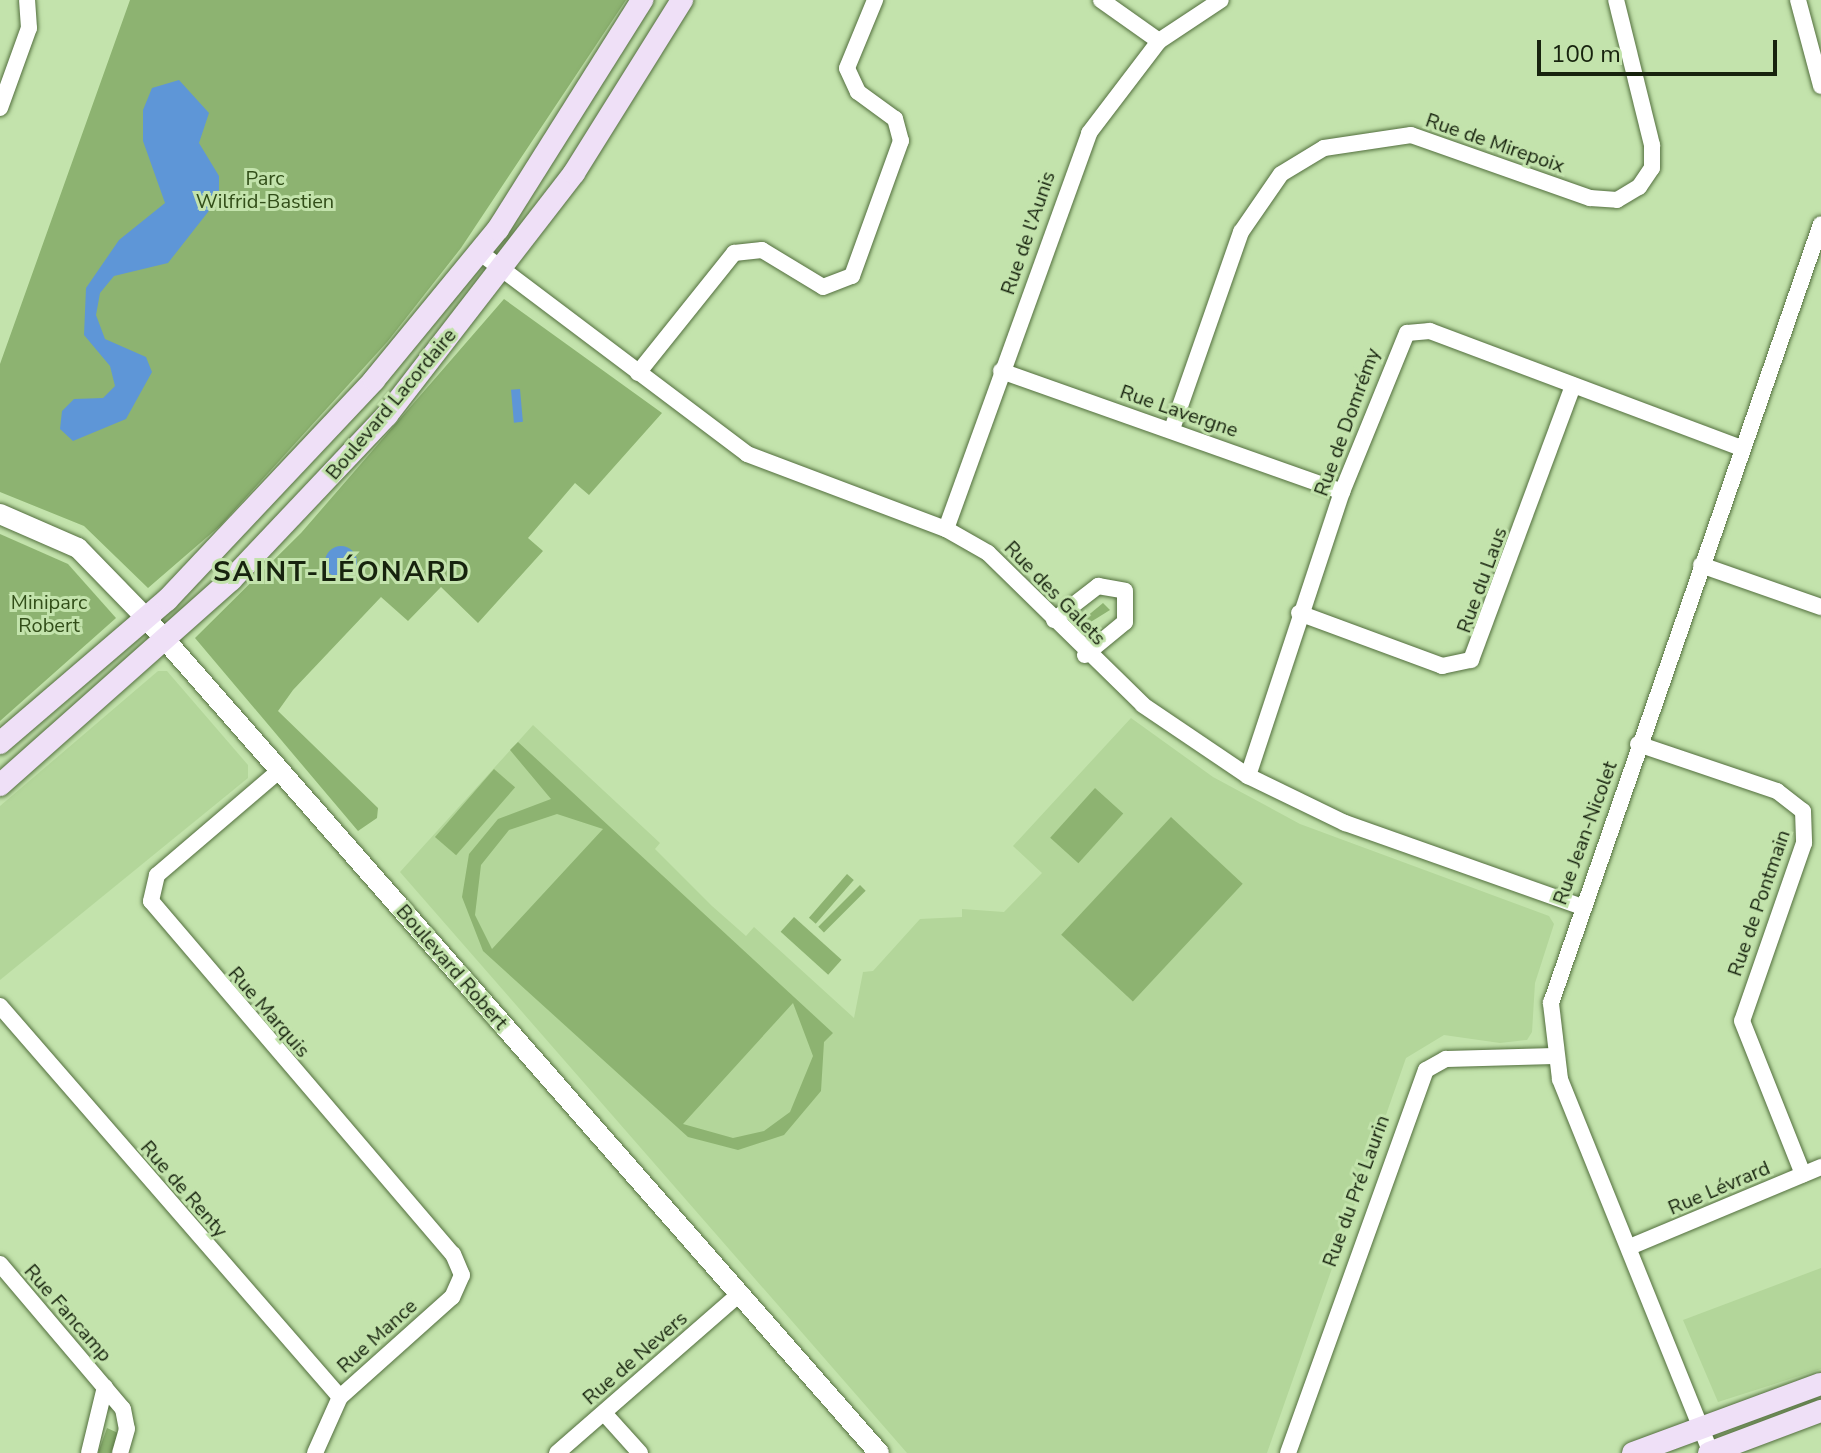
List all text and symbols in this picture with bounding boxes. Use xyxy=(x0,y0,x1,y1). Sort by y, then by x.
scale bar xyxy=(1541,24,1781,74)
text: 100 m xyxy=(1551,38,1621,70)
street label: Rue de Mirepoix xyxy=(1422,108,1568,178)
park label: Parc Wilfrid-Bastien xyxy=(196,167,334,214)
street label: Rue de l'Aunis xyxy=(996,168,1060,298)
street label: Boulevard Lacordaire xyxy=(321,324,461,484)
street label: Rue de Domrémy xyxy=(1309,345,1385,499)
street label: Rue Lavergne xyxy=(1117,380,1241,442)
street label: Rue du Laus xyxy=(1452,524,1512,636)
street label: Rue des Galets xyxy=(999,536,1111,650)
district label: SAINT-LÉONARD xyxy=(213,555,471,589)
park label: Miniparc Robert xyxy=(11,591,87,638)
street label: Rue Jean-Nicolet xyxy=(1548,758,1622,908)
street label: Rue de Pontmain xyxy=(1723,827,1795,979)
street label: Boulevard Robert xyxy=(391,900,513,1034)
street label: Rue Marquis xyxy=(223,962,315,1062)
street label: Rue du Pré Laurin xyxy=(1317,1112,1395,1270)
street label: Rue de Renty xyxy=(135,1136,233,1242)
street label: Rue Lévrard xyxy=(1664,1156,1774,1220)
street label: Rue Fancamp xyxy=(19,1259,117,1367)
street label: Rue Mance xyxy=(332,1294,422,1378)
street label: Rue de Nevers xyxy=(578,1306,692,1410)

